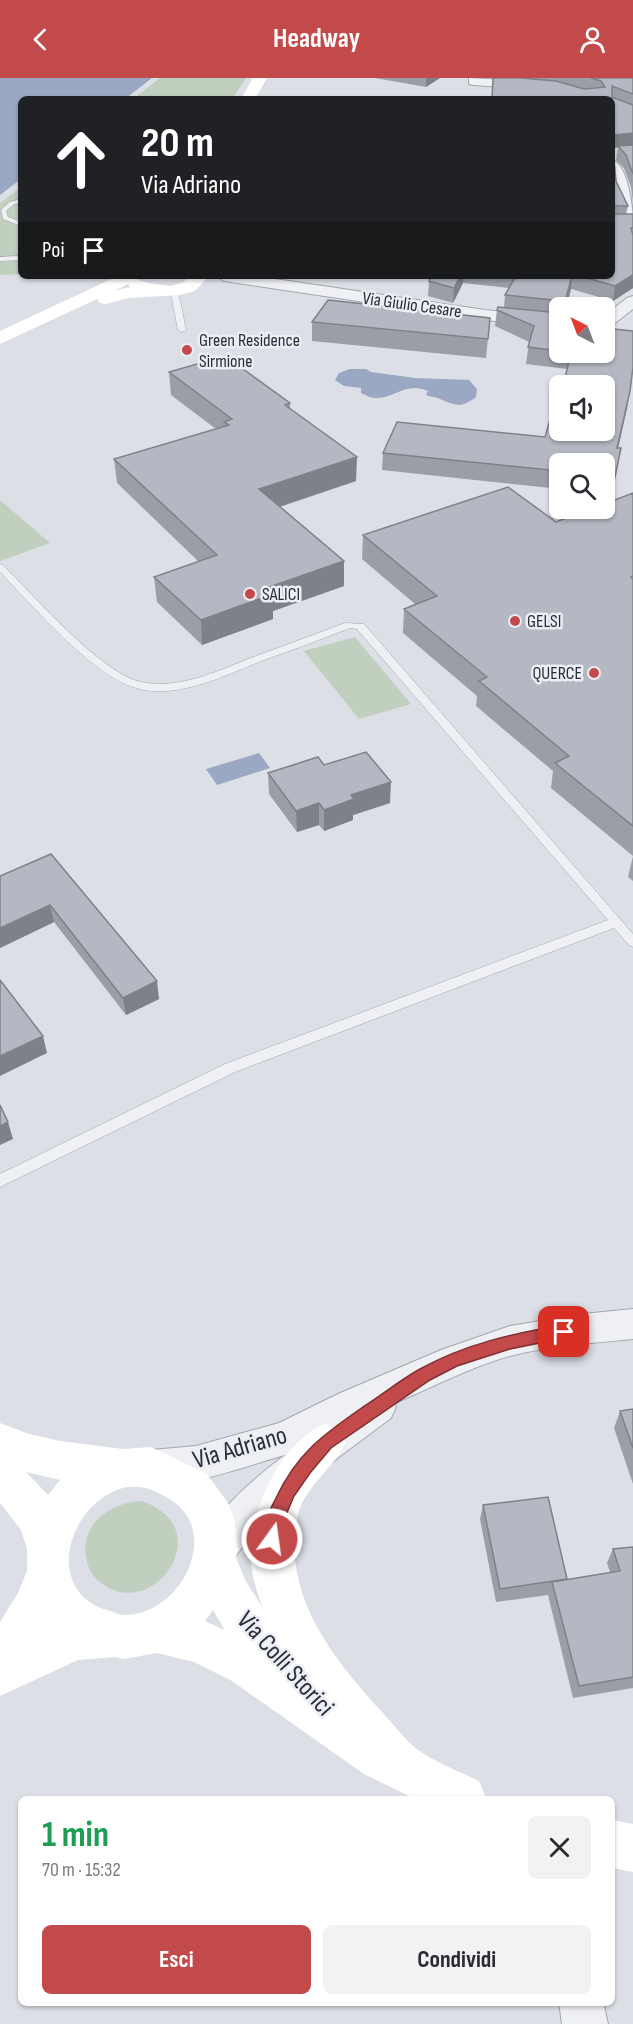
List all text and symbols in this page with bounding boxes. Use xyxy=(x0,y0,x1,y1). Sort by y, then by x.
icon: back xyxy=(24,23,57,56)
text: Headway xyxy=(273,23,360,55)
icon: person xyxy=(576,23,609,56)
text: 20 m xyxy=(141,118,214,169)
icon: ahead xyxy=(42,120,120,198)
text: Via Adriano xyxy=(141,169,241,201)
icon: arrive xyxy=(77,234,110,267)
text: Poi xyxy=(42,237,65,264)
street label: Via Giulio Cesare xyxy=(361,288,463,322)
north arrow xyxy=(549,297,615,363)
map controls xyxy=(549,297,615,519)
place label: Green Residence Sirmione xyxy=(199,330,300,372)
marker: Green Residence Sirmione xyxy=(180,343,194,357)
button: sound xyxy=(549,375,615,441)
button: search xyxy=(549,453,615,519)
place label: SALICI xyxy=(262,584,300,605)
marker: SALICI xyxy=(243,587,257,601)
place label: GELSI xyxy=(527,611,561,632)
marker: GELSI xyxy=(508,614,522,628)
place label: QUERCE xyxy=(532,663,582,684)
marker: QUERCE xyxy=(587,666,601,680)
pin xyxy=(538,1306,589,1357)
icon: arrive xyxy=(547,1315,580,1348)
street label: Via Adriano xyxy=(189,1420,291,1476)
position arrow xyxy=(240,1507,304,1571)
street label: Via Colli Storici xyxy=(230,1605,340,1723)
text: 1 min xyxy=(42,1814,109,1857)
button: close xyxy=(528,1816,591,1879)
text: 70 m · 15:32 xyxy=(42,1858,121,1882)
button: Esci xyxy=(42,1925,311,1994)
button: Condividi xyxy=(323,1925,591,1994)

